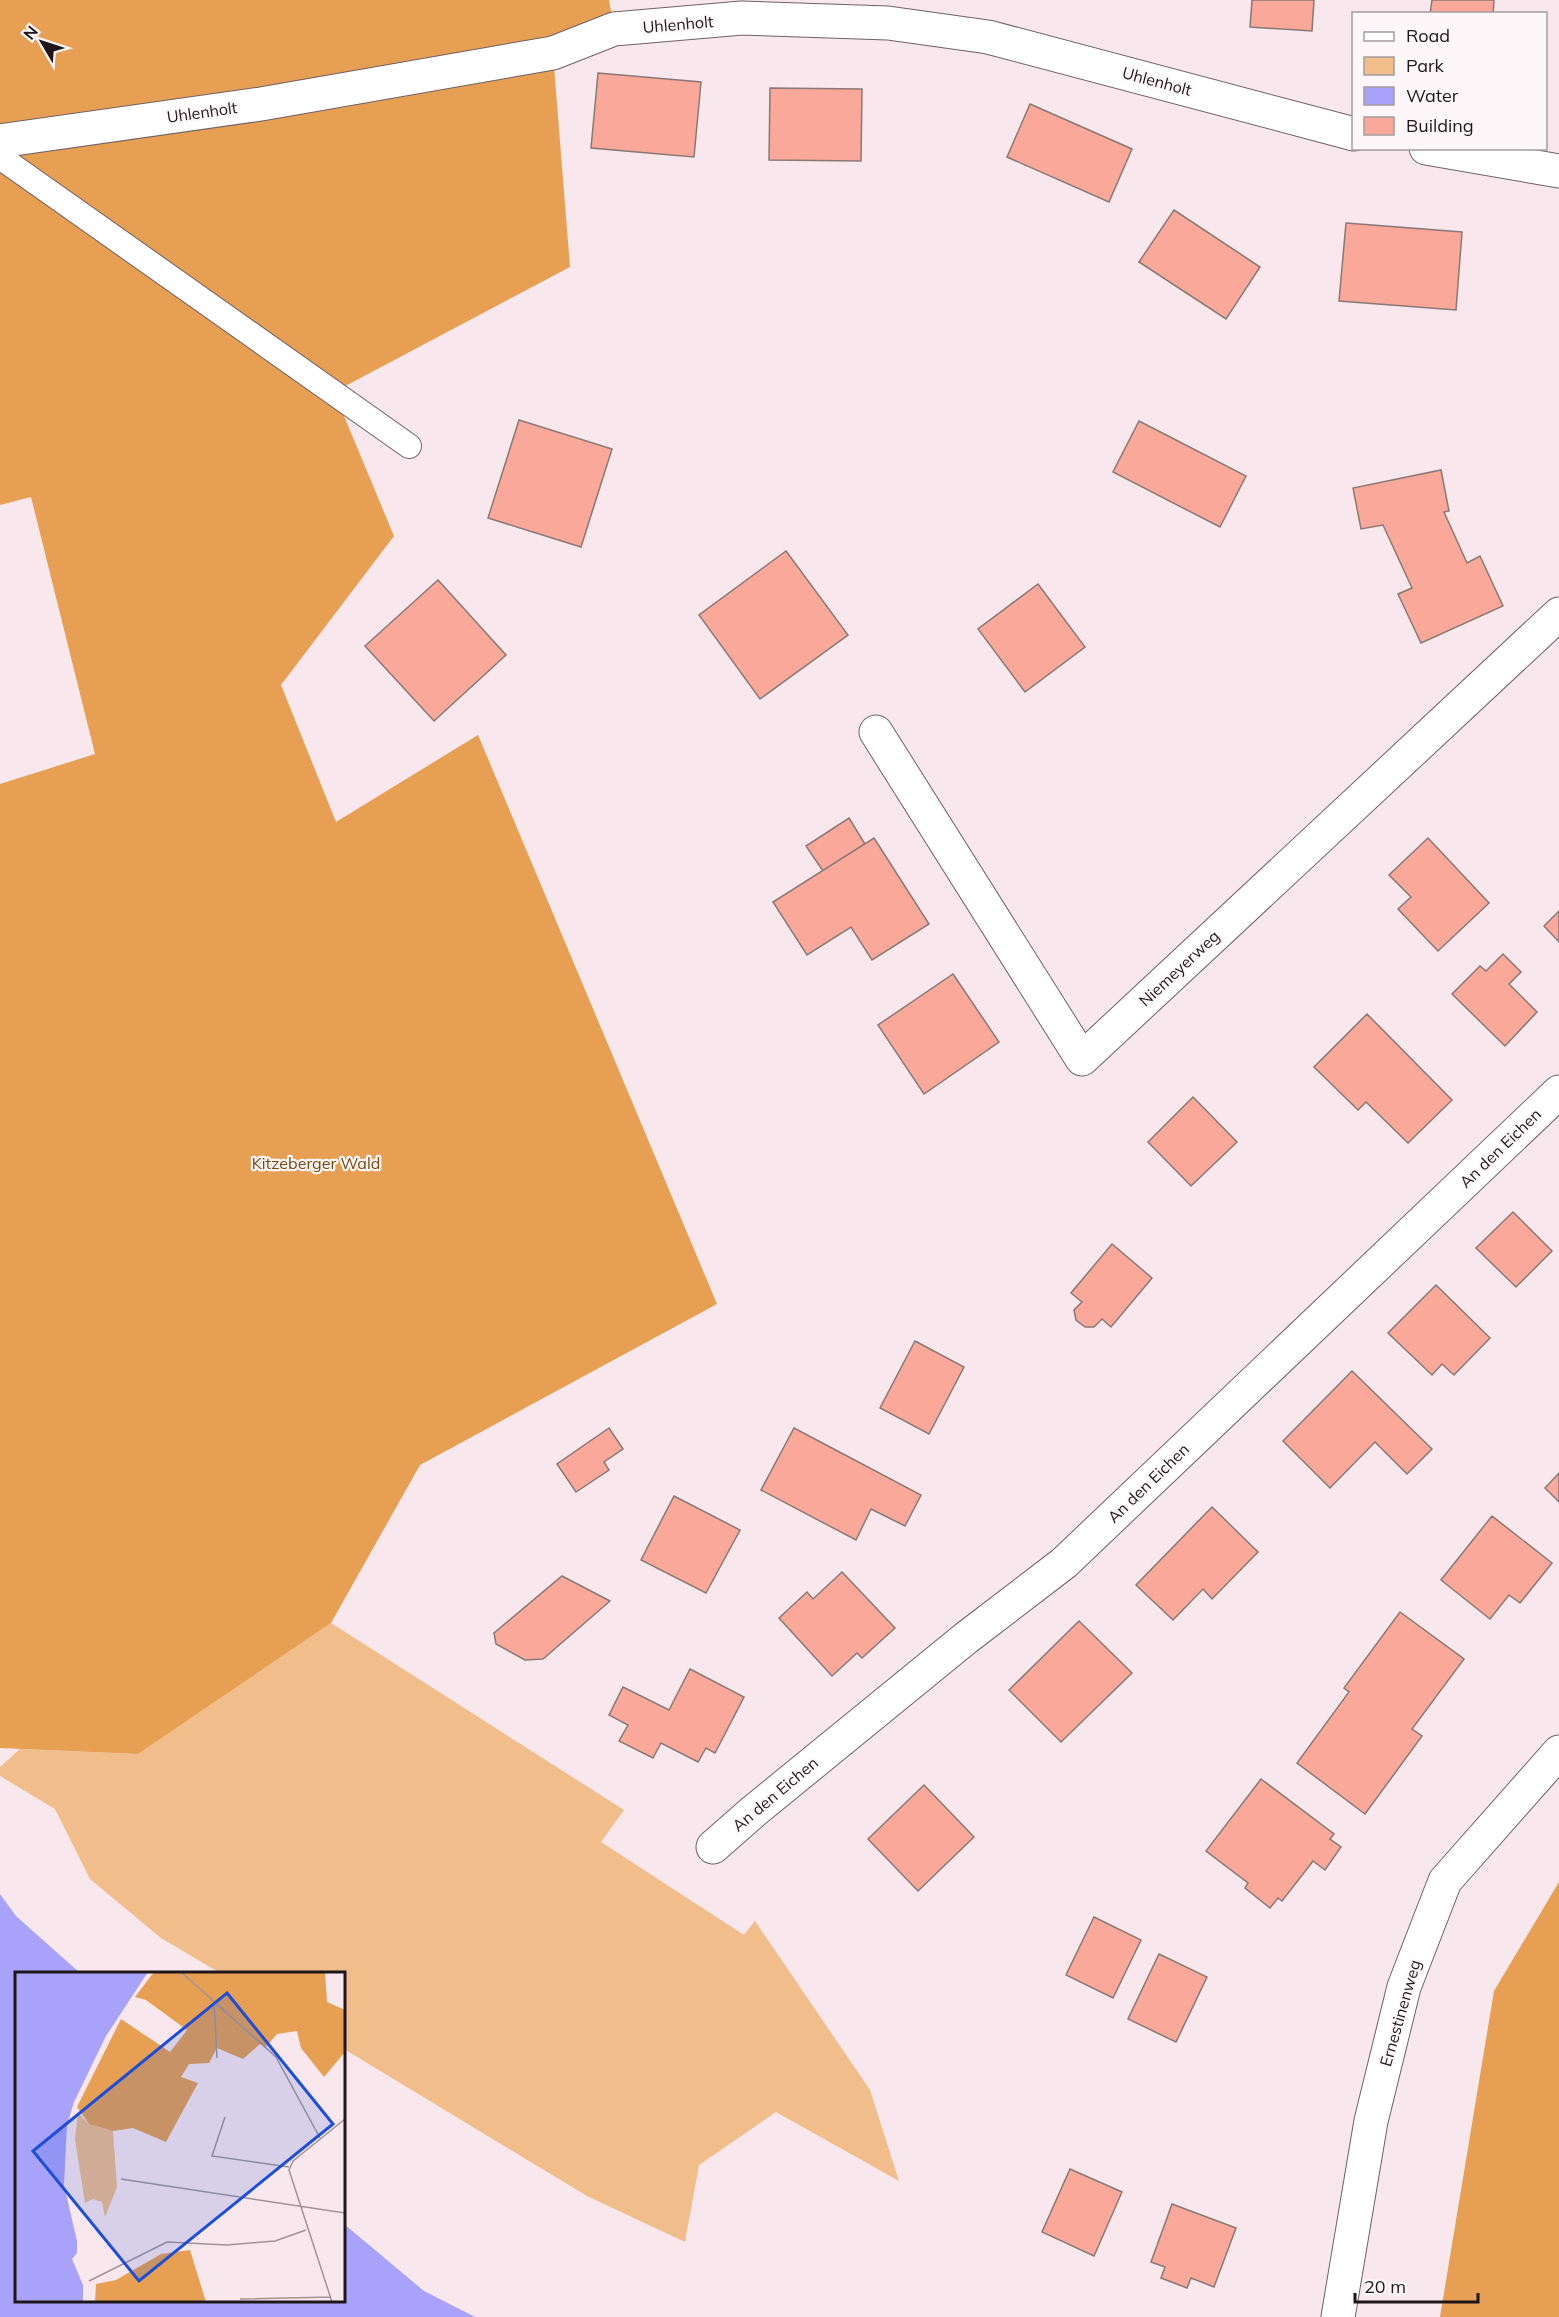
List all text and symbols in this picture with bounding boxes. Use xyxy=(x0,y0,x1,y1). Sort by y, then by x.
street label: Uhlenholt xyxy=(642,11,715,37)
north arrow xyxy=(12,12,72,72)
legend xyxy=(1352,12,1547,150)
text: N xyxy=(19,22,42,44)
text: Road xyxy=(1406,24,1450,47)
text: Park xyxy=(1406,54,1445,77)
street label: Uhlenholt xyxy=(1120,62,1194,100)
text: Water xyxy=(1406,84,1459,107)
street label: Uhlenholt xyxy=(166,97,239,127)
text: Building xyxy=(1406,114,1474,137)
street label: Niemeyerweg xyxy=(1135,926,1223,1010)
street label: An den Eichen xyxy=(1455,1104,1545,1192)
park label: Kitzeberger Wald xyxy=(252,1153,380,1173)
street label: An den Eichen xyxy=(1103,1439,1193,1527)
street label: An den Eichen xyxy=(728,1752,822,1836)
street label: Ernestinenweg xyxy=(1375,1957,1425,2069)
inset map xyxy=(15,1972,345,2302)
scale bar xyxy=(1355,2266,1478,2304)
text: 20 m xyxy=(1364,2275,1406,2298)

